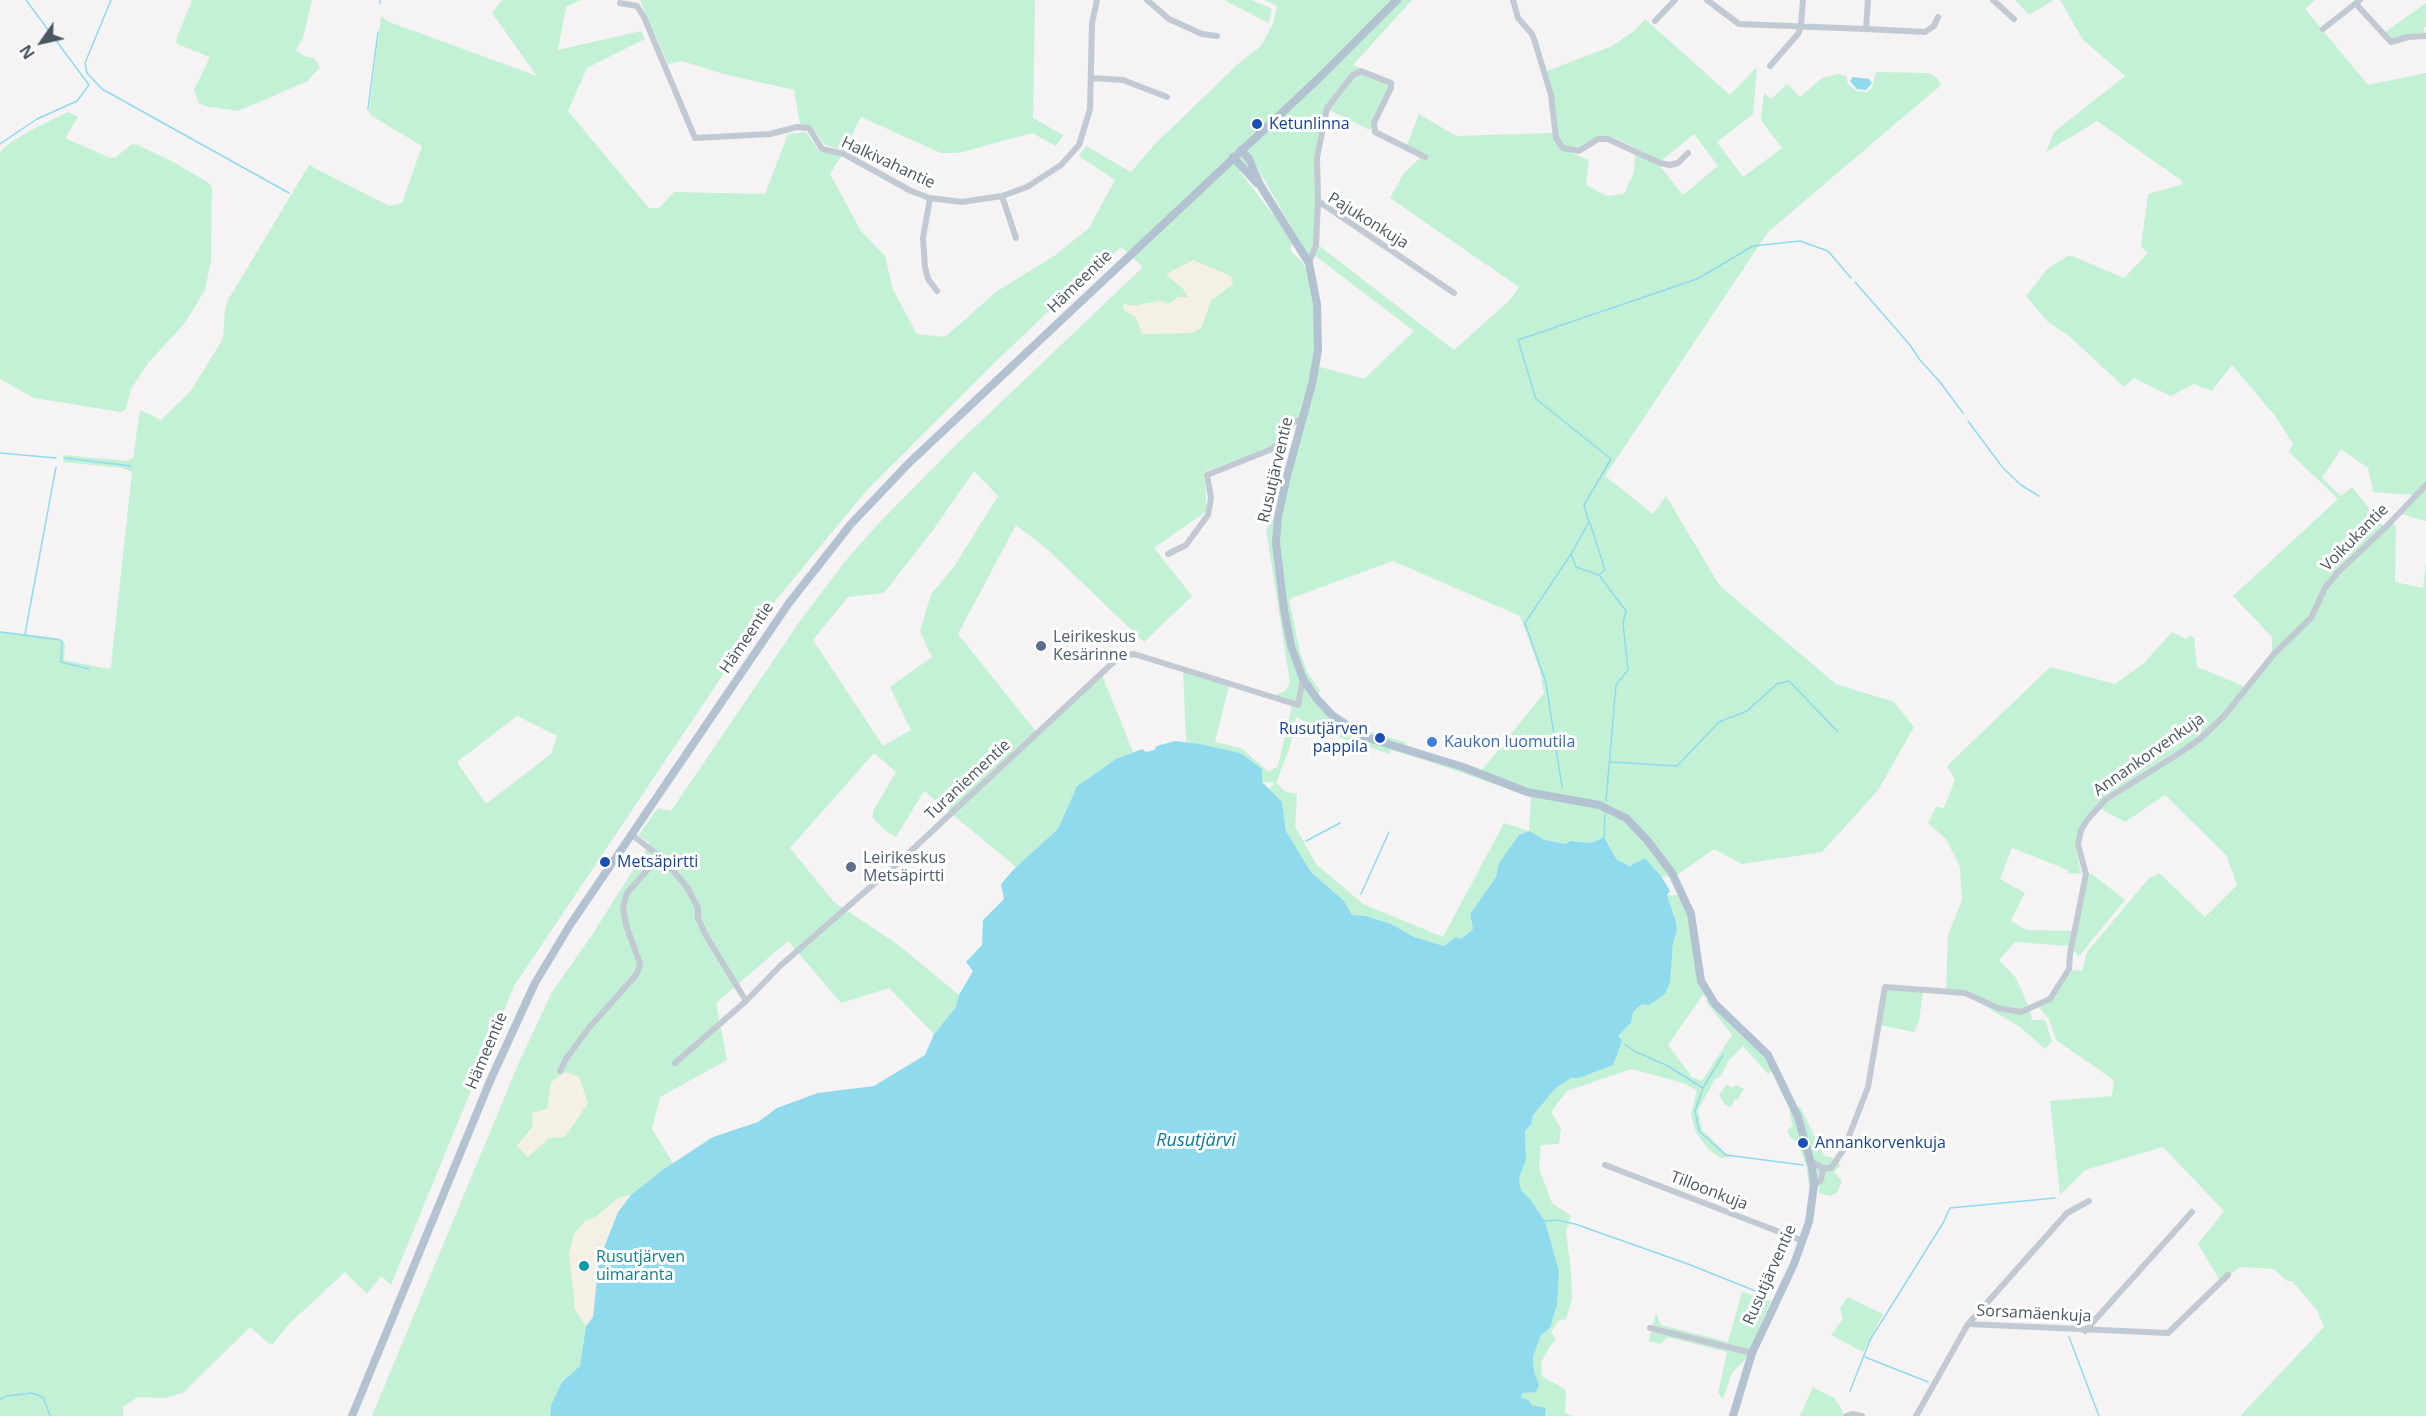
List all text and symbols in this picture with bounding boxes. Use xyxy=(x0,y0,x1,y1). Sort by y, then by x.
north arrow xyxy=(12,12,72,72)
text: N xyxy=(14,41,40,64)
place label: Ketunlinna xyxy=(1269,114,1350,134)
marker: Ketunlinna xyxy=(1250,117,1264,131)
street label: Halkivahantie xyxy=(838,133,938,193)
street label: Pajukonkuja xyxy=(1324,189,1412,253)
street label: Hämeentie xyxy=(1044,247,1116,317)
street label: Rusutjärventie xyxy=(1255,415,1297,525)
street label: Voikukantie xyxy=(2317,500,2393,576)
street label: Hämeentie xyxy=(716,599,778,677)
place label: Leirikeskus Kesärinne xyxy=(1053,627,1136,665)
marker: Leirikeskus Kesärinne xyxy=(1034,639,1048,653)
street label: Annankorvenkuja xyxy=(2090,710,2208,800)
place label: Rusutjärven pappila xyxy=(1279,719,1368,757)
marker: Rusutjärven pappila xyxy=(1373,731,1387,745)
place label: Kaukon luomutila xyxy=(1444,732,1575,752)
marker: Kaukon luomutila xyxy=(1425,735,1439,749)
street label: Turaniementie xyxy=(922,736,1014,824)
place label: Leirikeskus Metsäpirtti xyxy=(863,848,946,886)
place label: Metsäpirtti xyxy=(617,852,698,872)
marker: Metsäpirtti xyxy=(598,855,612,869)
marker: Leirikeskus Metsäpirtti xyxy=(844,860,858,874)
street label: Hämeentie xyxy=(462,1010,512,1092)
water label: Rusutjärvi xyxy=(1156,1130,1236,1152)
place label: Annankorvenkuja xyxy=(1815,1133,1946,1153)
marker: Annankorvenkuja xyxy=(1796,1136,1810,1150)
street label: Tilloonkuja xyxy=(1668,1167,1750,1215)
street label: Rusutjärventie xyxy=(1739,1222,1801,1328)
place label: Rusutjärven uimaranta xyxy=(596,1247,685,1285)
marker: Rusutjärven uimaranta xyxy=(577,1259,591,1273)
street label: Sorsamäenkuja xyxy=(1976,1301,2092,1327)

